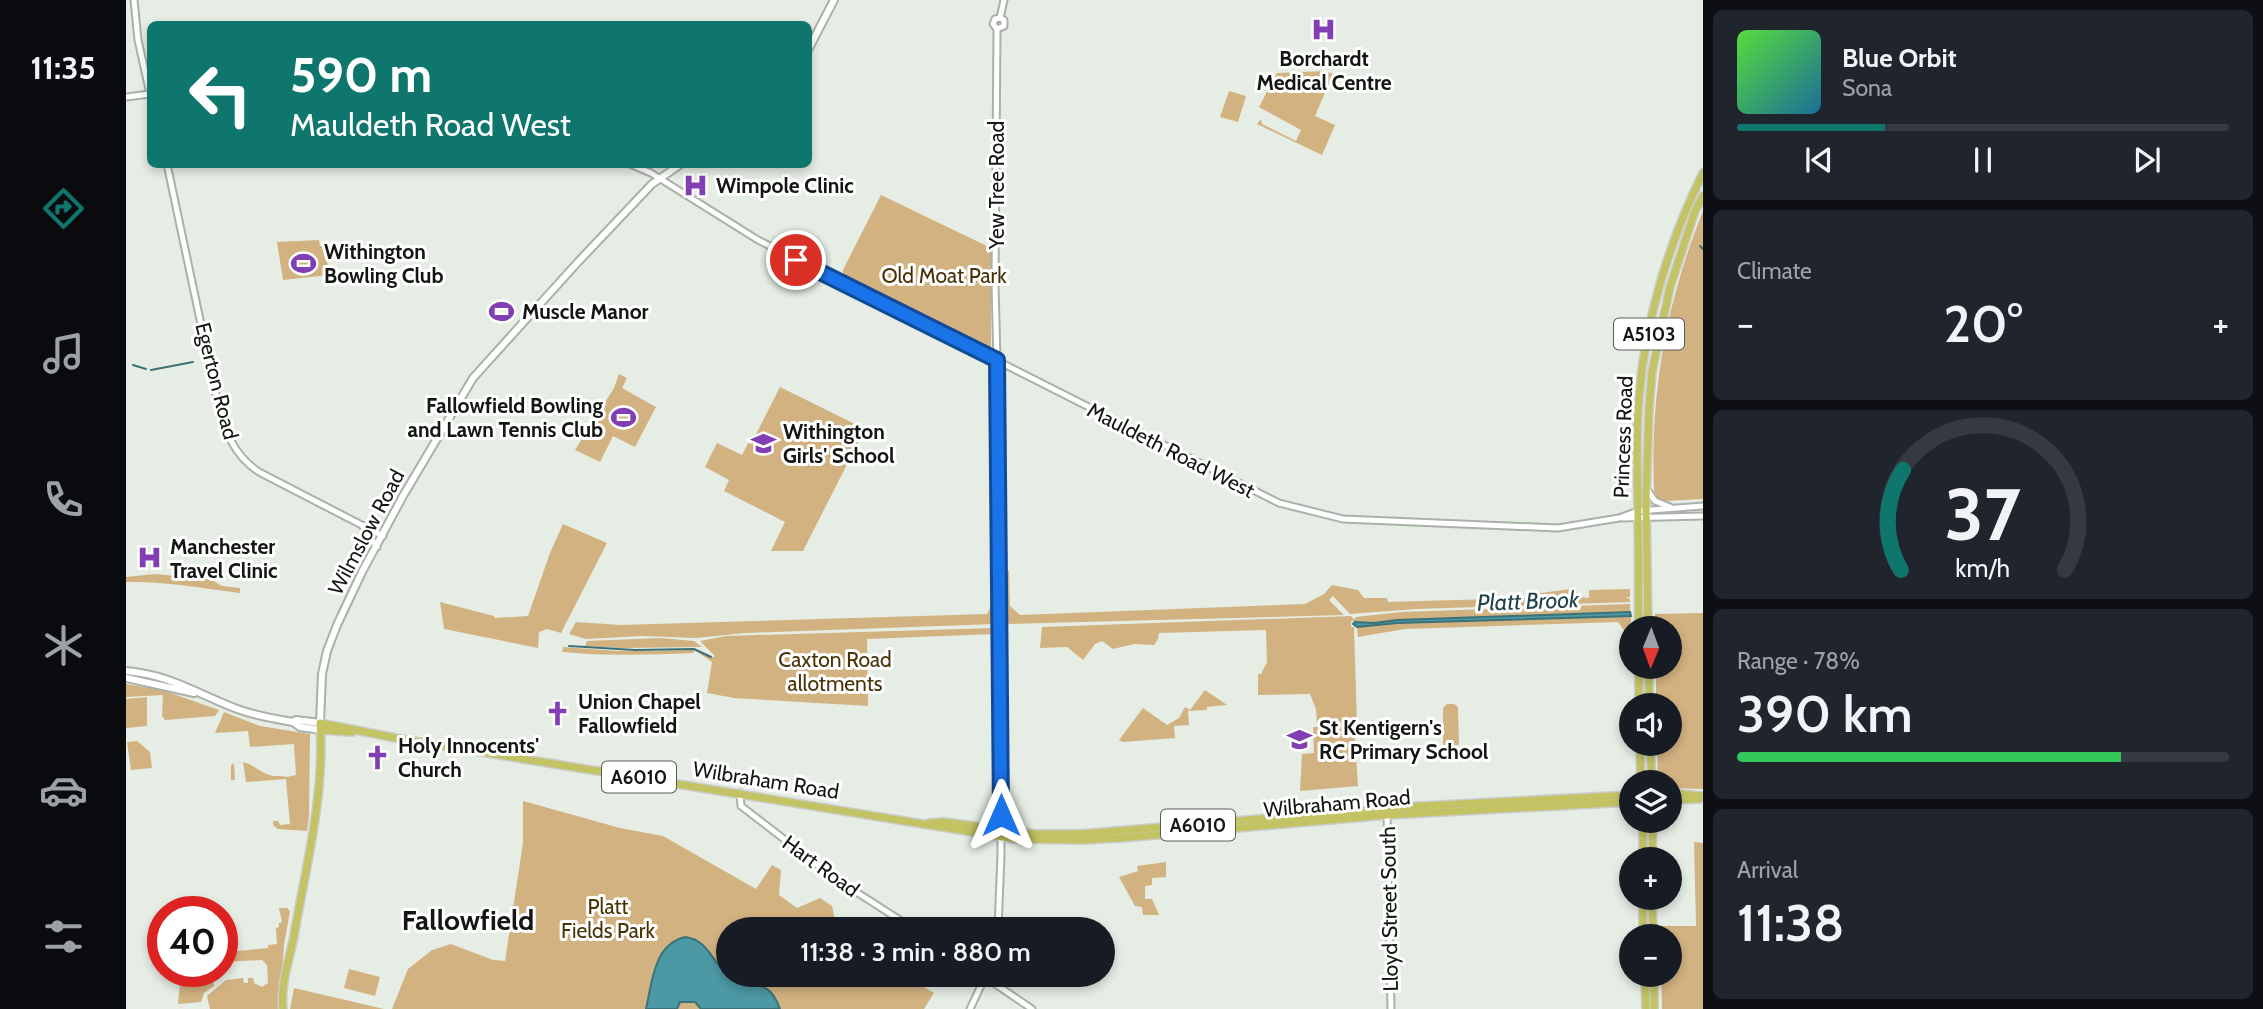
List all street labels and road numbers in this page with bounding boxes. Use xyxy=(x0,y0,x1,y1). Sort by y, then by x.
street label: Yew Tree Road xyxy=(984,121,1009,250)
road number: A5103 xyxy=(1614,318,1684,350)
street label: Egerton Road xyxy=(190,320,244,442)
street label: Princess Road xyxy=(1608,375,1638,499)
street label: Mauldeth Road West xyxy=(1083,397,1259,503)
street label: Wilmslow Road xyxy=(323,465,409,599)
street label: Wilbraham Road xyxy=(691,756,841,804)
road number: A6010 xyxy=(602,762,676,792)
street label: Wilbraham Road xyxy=(1262,784,1412,822)
road number: A6010 xyxy=(1161,810,1235,840)
street label: Lloyd Street South xyxy=(1375,826,1403,992)
street label: Hart Road xyxy=(778,830,864,902)

